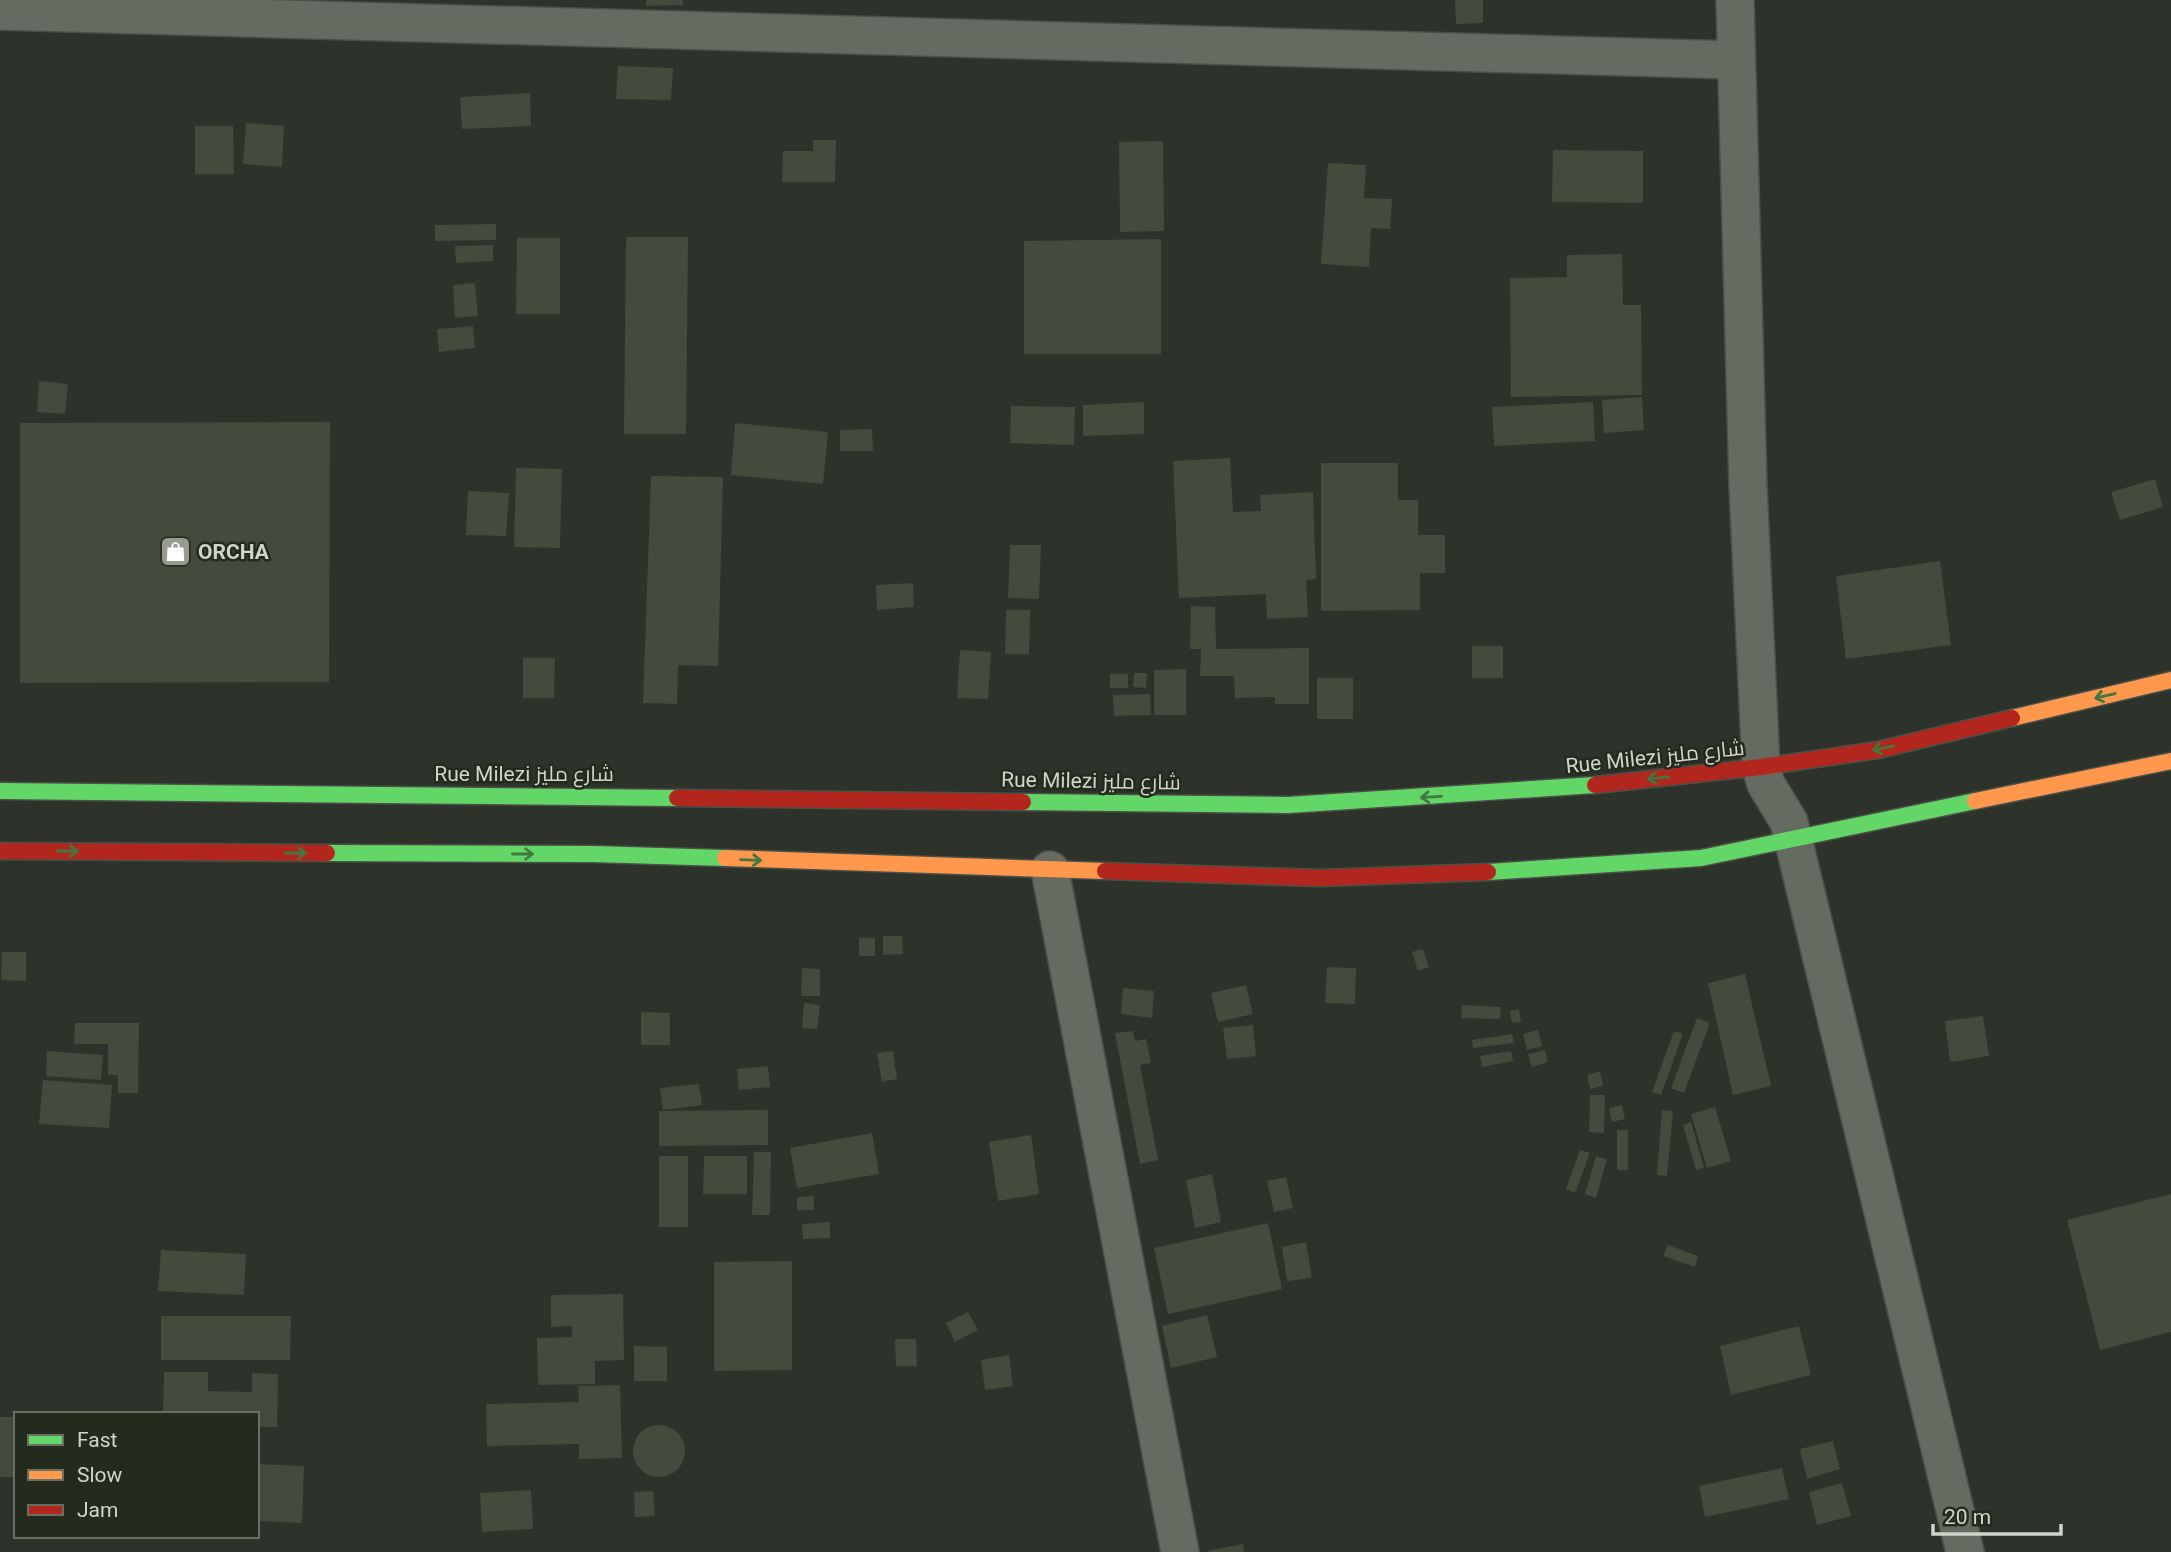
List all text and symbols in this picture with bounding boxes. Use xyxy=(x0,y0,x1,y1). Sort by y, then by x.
shop icon: ORCHA xyxy=(158,535,192,569)
place label: ORCHA xyxy=(198,540,270,564)
one-way arrow xyxy=(2094,690,2117,703)
street label: Rue Milezi شارع مليز xyxy=(1564,736,1746,780)
one-way arrow xyxy=(1872,742,1895,756)
street label: Rue Milezi شارع مليز xyxy=(434,762,614,788)
street label: Rue Milezi شارع مليز xyxy=(1001,767,1181,797)
one-way arrow xyxy=(1647,772,1670,785)
one-way arrow xyxy=(1420,791,1443,804)
one-way arrow xyxy=(56,844,79,858)
one-way arrow xyxy=(284,846,307,860)
one-way arrow xyxy=(511,847,534,861)
one-way arrow xyxy=(739,853,762,866)
legend xyxy=(14,1412,259,1538)
text: Fast xyxy=(77,1428,118,1452)
text: Slow xyxy=(77,1463,123,1487)
scale bar xyxy=(1933,1492,2061,1536)
text: Jam xyxy=(77,1498,118,1522)
text: 20 m xyxy=(1944,1505,1991,1529)

